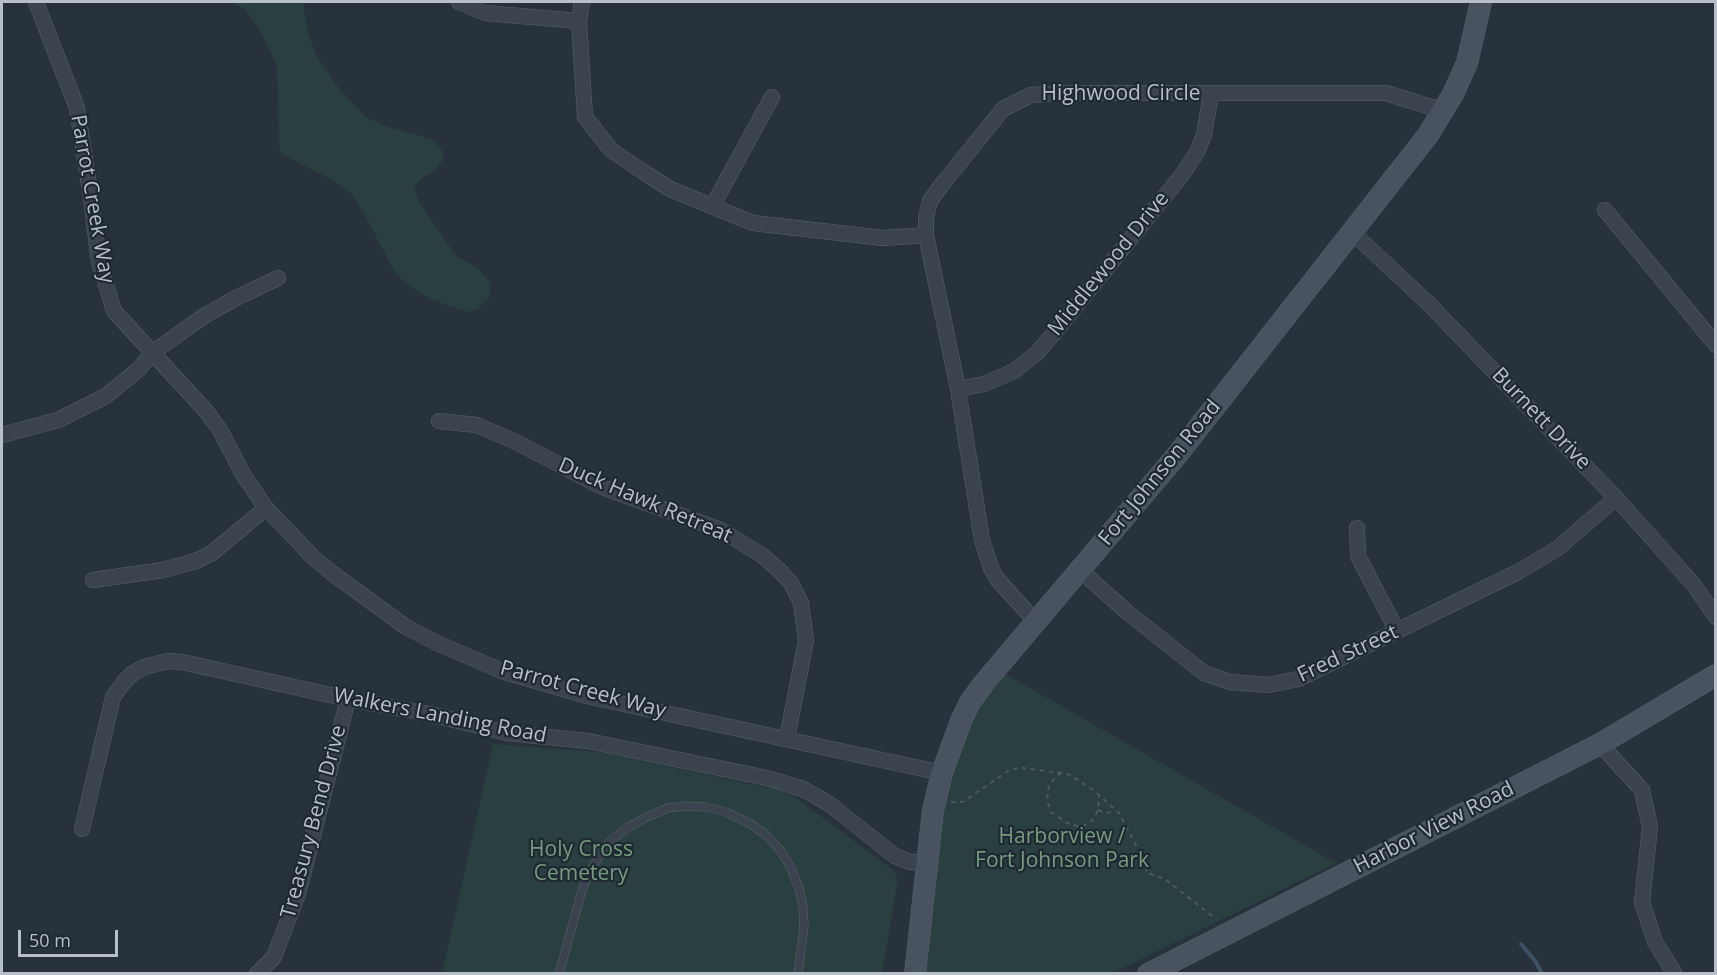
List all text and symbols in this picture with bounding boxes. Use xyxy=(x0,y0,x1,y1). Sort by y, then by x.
street label: Highwood Circle xyxy=(1041,81,1201,107)
street label: Parrot Creek Way xyxy=(65,113,119,285)
street label: Middlewood Drive xyxy=(1043,187,1175,341)
street label: Burnett Drive xyxy=(1486,363,1596,475)
street label: Fort Johnson Road xyxy=(1094,395,1226,551)
street label: Duck Hawk Retreat xyxy=(554,453,736,549)
street label: Fred Street xyxy=(1294,620,1402,688)
street label: Parrot Creek Way xyxy=(497,656,669,724)
street label: Walkers Landing Road xyxy=(331,683,549,749)
street label: Treasury Bend Drive xyxy=(276,723,352,921)
street label: Harbor View Road xyxy=(1350,777,1518,879)
park label: Harborview / Fort Johnson Park xyxy=(975,824,1149,874)
park label: Holy Cross Cemetery xyxy=(529,837,633,887)
scale bar xyxy=(21,918,122,956)
text: 50 m xyxy=(29,928,71,952)

